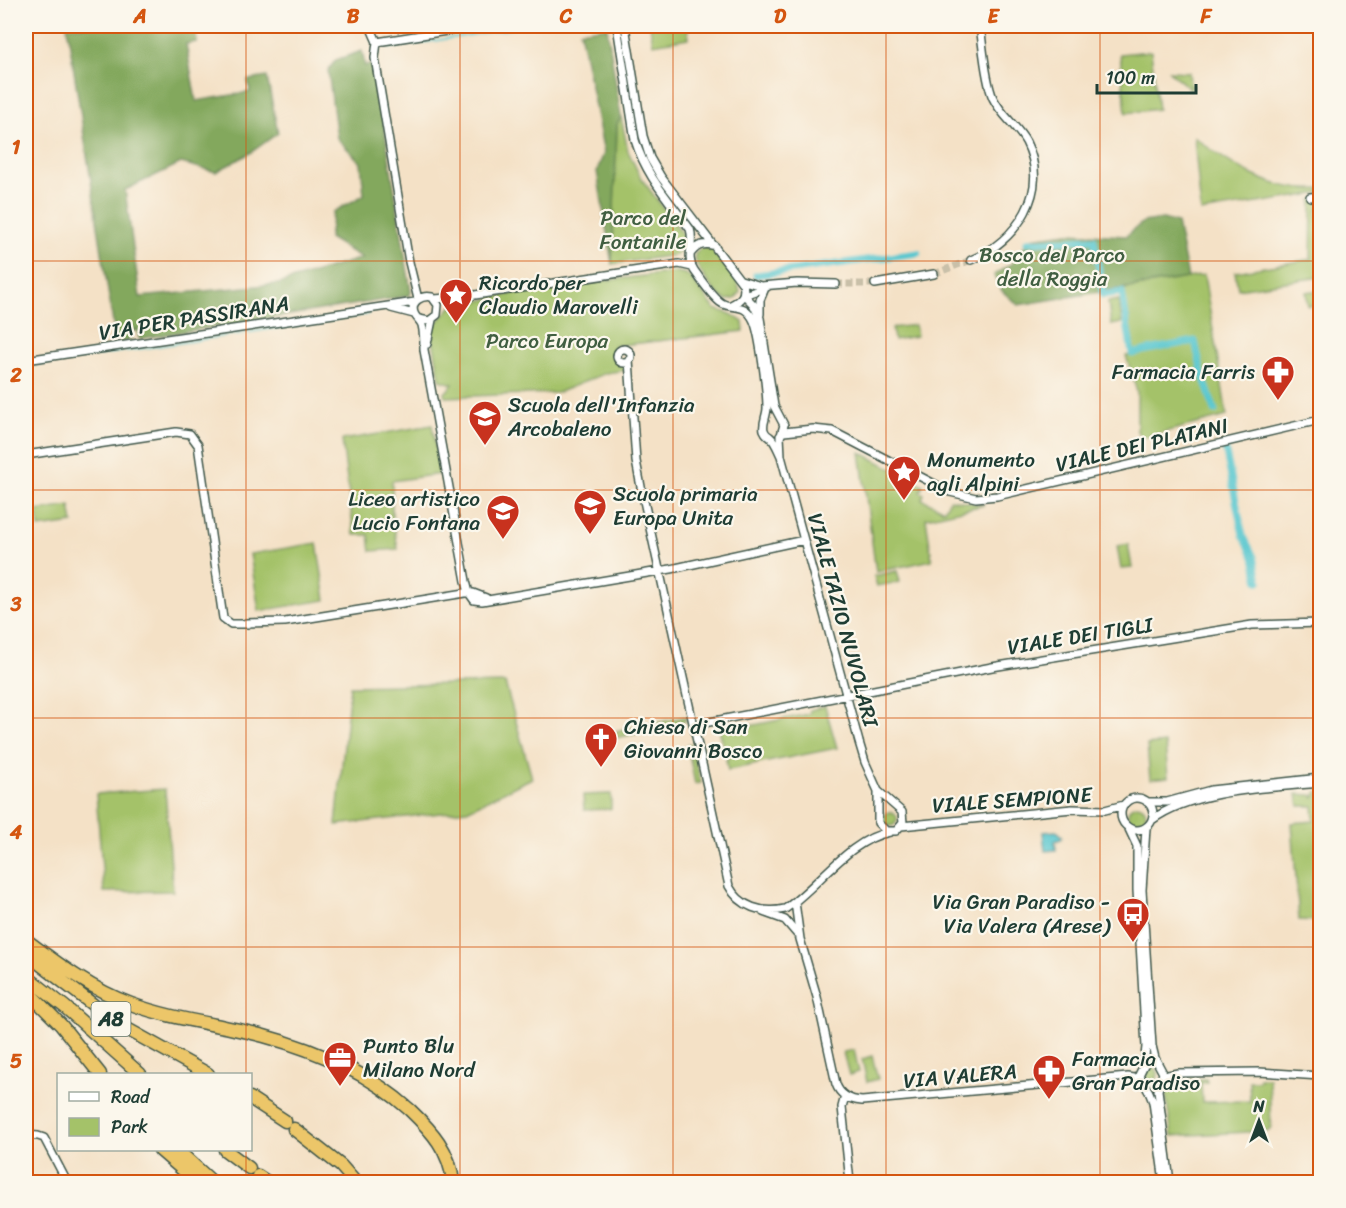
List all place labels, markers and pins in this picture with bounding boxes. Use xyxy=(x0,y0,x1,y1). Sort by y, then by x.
place label: Ricordo per Claudio Marovelli xyxy=(479,264,639,326)
place icon: Ricordo per Claudio Marovelli xyxy=(438,277,474,324)
place label: Farmacia Farris xyxy=(1112,353,1255,391)
pharmacy icon: Farmacia Farris xyxy=(1260,354,1296,401)
place label: Scuola dell'Infanzia Arcobaleno xyxy=(507,386,695,448)
school or university icon: Scuola dell'Infanzia Arcobaleno xyxy=(467,399,503,446)
place label: Monumento agli Alpini xyxy=(927,441,1035,503)
place icon: Monumento agli Alpini xyxy=(886,454,922,501)
place label: Scuola primaria Europa Unita xyxy=(613,475,758,537)
place label: Liceo artistico Lucio Fontana xyxy=(348,480,480,542)
school or university icon: Scuola primaria Europa Unita xyxy=(572,488,608,535)
school or university icon: Liceo artistico Lucio Fontana xyxy=(485,493,521,540)
place label: Chiesa di San Giovanni Bosco xyxy=(624,708,762,770)
church icon: Chiesa di San Giovanni Bosco xyxy=(583,721,619,768)
place label: Via Gran Paradiso - Via Valera (Arese) xyxy=(933,883,1112,945)
bus stop icon: Via Gran Paradiso - Via Valera (Arese) xyxy=(1115,896,1151,943)
place label: Punto Blu Milano Nord xyxy=(363,1027,476,1089)
office icon: Punto Blu Milano Nord xyxy=(322,1040,358,1087)
place label: Farmacia Gran Paradiso xyxy=(1072,1040,1201,1102)
pharmacy icon: Farmacia Gran Paradiso xyxy=(1031,1053,1067,1100)

